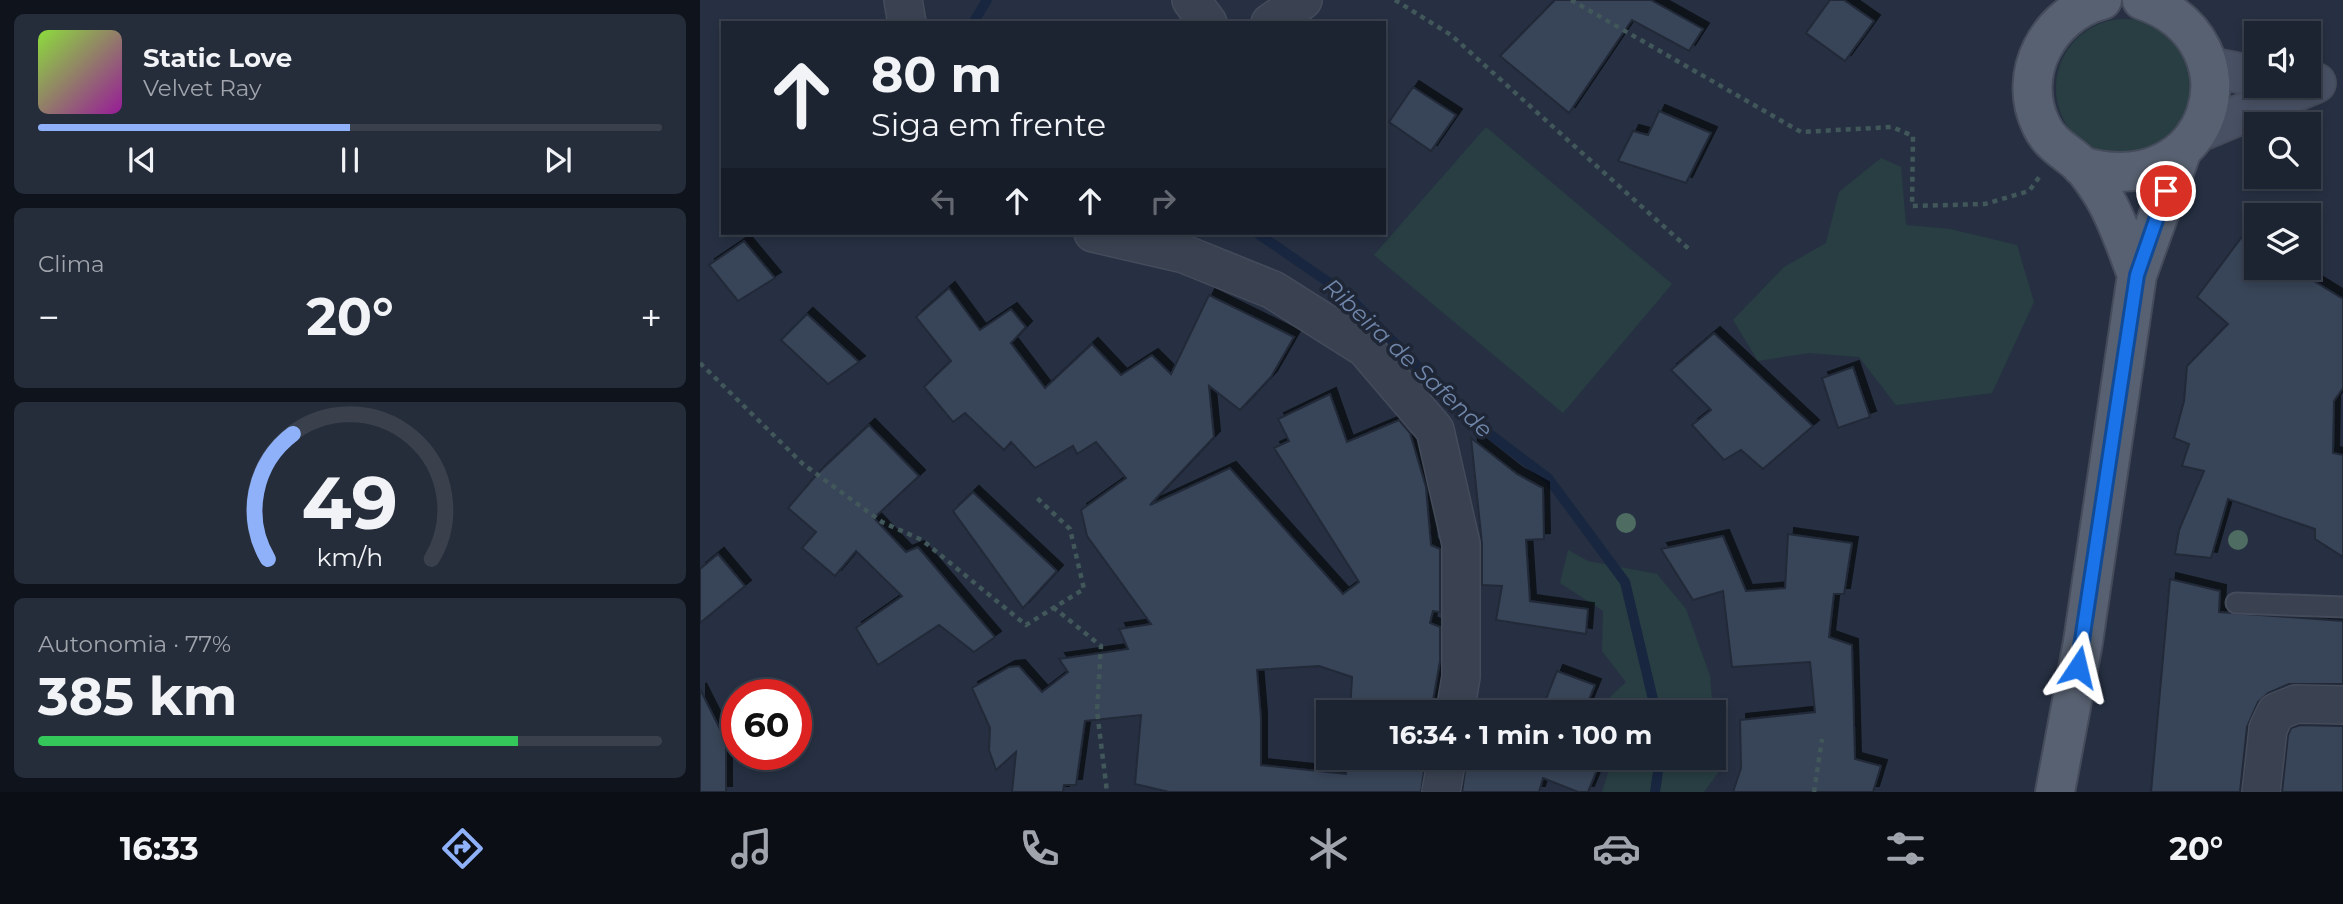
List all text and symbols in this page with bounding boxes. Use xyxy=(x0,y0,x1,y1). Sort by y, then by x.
map controls xyxy=(2244,21,2321,280)
button: sound xyxy=(2244,21,2321,98)
text: Static Love xyxy=(143,42,292,74)
text: 80 m xyxy=(871,45,1002,104)
icon: ahead xyxy=(756,49,847,140)
text: Velvet Ray xyxy=(143,74,261,102)
text: Siga em frente xyxy=(871,105,1106,144)
button: search xyxy=(2244,112,2321,189)
icon: previous xyxy=(123,141,161,179)
icon: pause xyxy=(331,141,369,179)
icon: next xyxy=(539,141,577,179)
pin xyxy=(2136,161,2196,221)
icon: arrive xyxy=(2147,172,2185,210)
icon: left xyxy=(925,182,963,220)
icon: ahead xyxy=(998,182,1036,220)
icon: ahead xyxy=(1071,182,1109,220)
icon: right xyxy=(1144,182,1182,220)
button: layers xyxy=(2244,203,2321,280)
text: Clima xyxy=(38,250,105,278)
water label: Ribeira de Safende xyxy=(1318,272,1498,444)
text: 20° xyxy=(306,285,394,348)
text: − xyxy=(38,294,60,341)
text: + xyxy=(640,294,662,341)
text: 49 xyxy=(302,459,398,547)
text: km/h xyxy=(317,542,383,572)
text: Autonomia · 77% xyxy=(38,630,231,658)
position arrow xyxy=(2041,630,2115,704)
text: 385 km xyxy=(38,665,237,728)
speed limit sign: 60 xyxy=(721,679,812,770)
text: 16:34 · 1 min · 100 m xyxy=(1390,719,1652,751)
icon: directions xyxy=(438,824,487,873)
icon: music xyxy=(727,824,776,873)
icon: phone xyxy=(1015,824,1064,873)
icon: climate xyxy=(1304,824,1353,873)
icon: car xyxy=(1592,824,1641,873)
icon: filters xyxy=(1881,824,1930,873)
text: 16:33 xyxy=(120,829,199,868)
text: 20° xyxy=(2169,829,2223,868)

